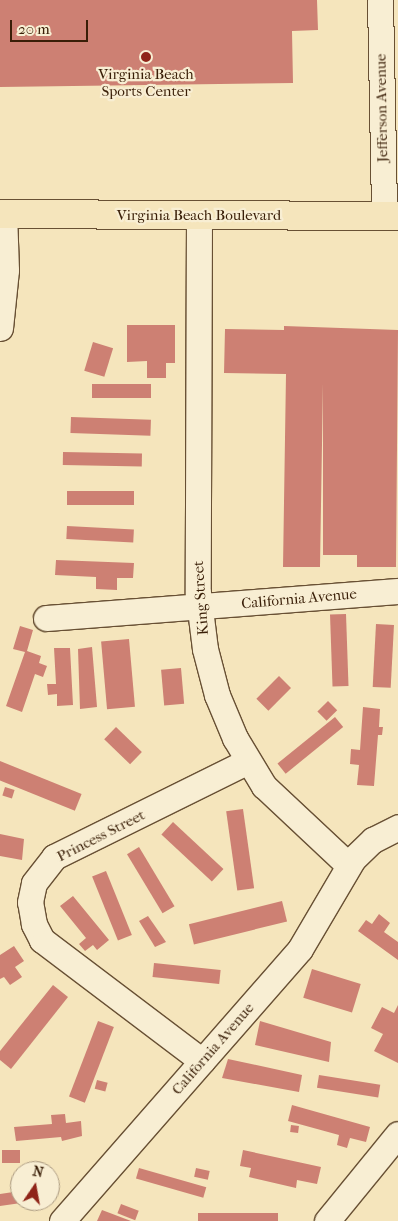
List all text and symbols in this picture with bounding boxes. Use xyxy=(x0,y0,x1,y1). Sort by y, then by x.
scale bar xyxy=(12,10,90,42)
text: 20 m xyxy=(18,20,50,38)
marker: Virginia Beach Sports Center xyxy=(140,51,152,63)
street label: Jefferson Avenue xyxy=(372,53,392,163)
place label: Virginia Beach Sports Center xyxy=(98,65,194,100)
street label: Virginia Beach Boulevard xyxy=(117,207,281,225)
street label: King Street xyxy=(189,560,213,636)
street label: California Avenue xyxy=(240,585,358,613)
street label: Princess Street xyxy=(54,806,148,866)
street label: California Avenue xyxy=(168,999,258,1099)
north arrow xyxy=(10,1161,60,1211)
text: N xyxy=(31,1162,45,1181)

